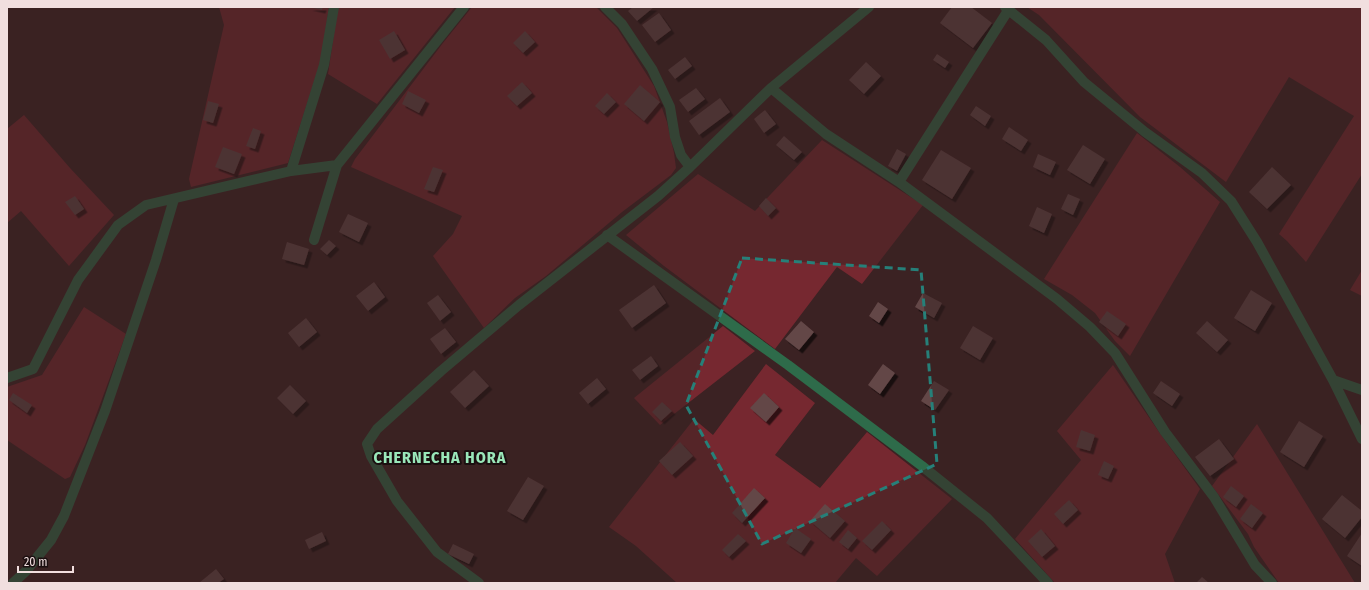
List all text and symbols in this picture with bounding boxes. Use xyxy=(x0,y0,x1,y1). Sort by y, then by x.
district label: CHERNECHA HORA xyxy=(374,448,506,467)
scale bar xyxy=(18,548,73,574)
text: 20 m xyxy=(24,555,48,569)

